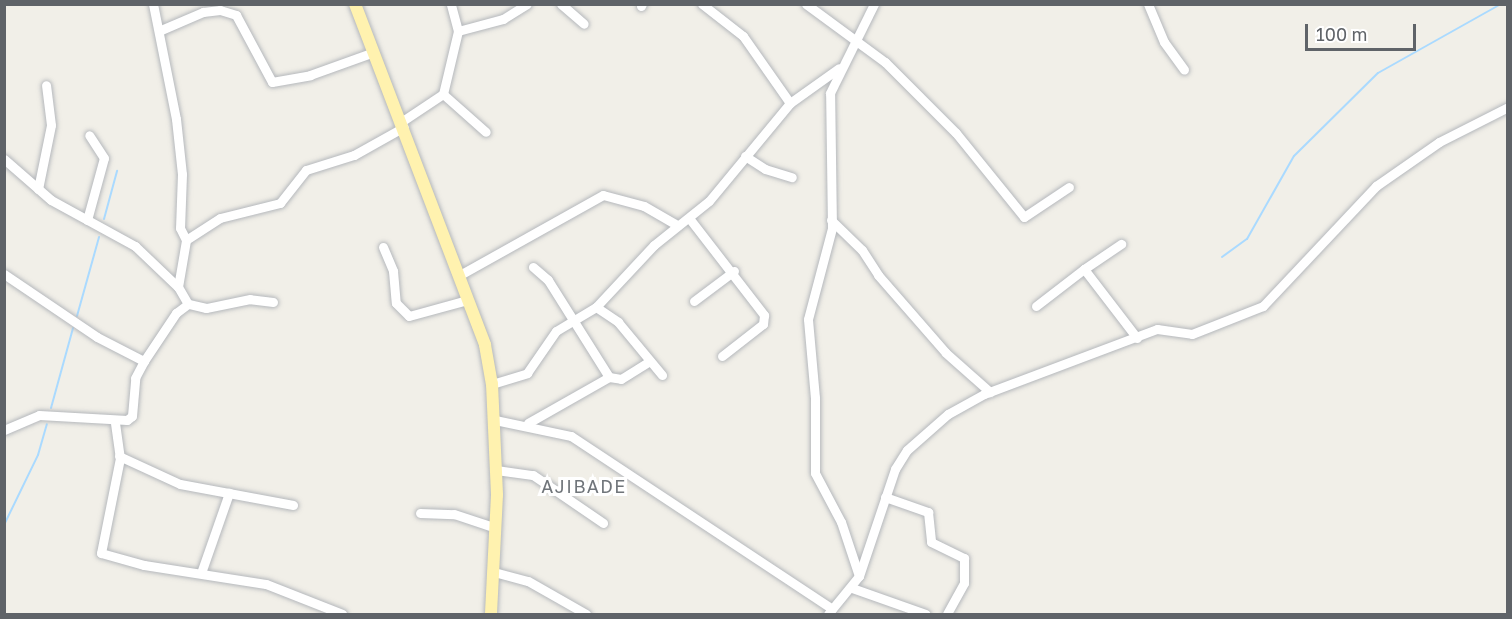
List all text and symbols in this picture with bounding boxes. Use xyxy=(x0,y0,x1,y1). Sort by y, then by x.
scale bar xyxy=(1308,12,1419,50)
text: 100 m xyxy=(1316,23,1367,45)
district label: AJIBADE xyxy=(541,475,627,497)

